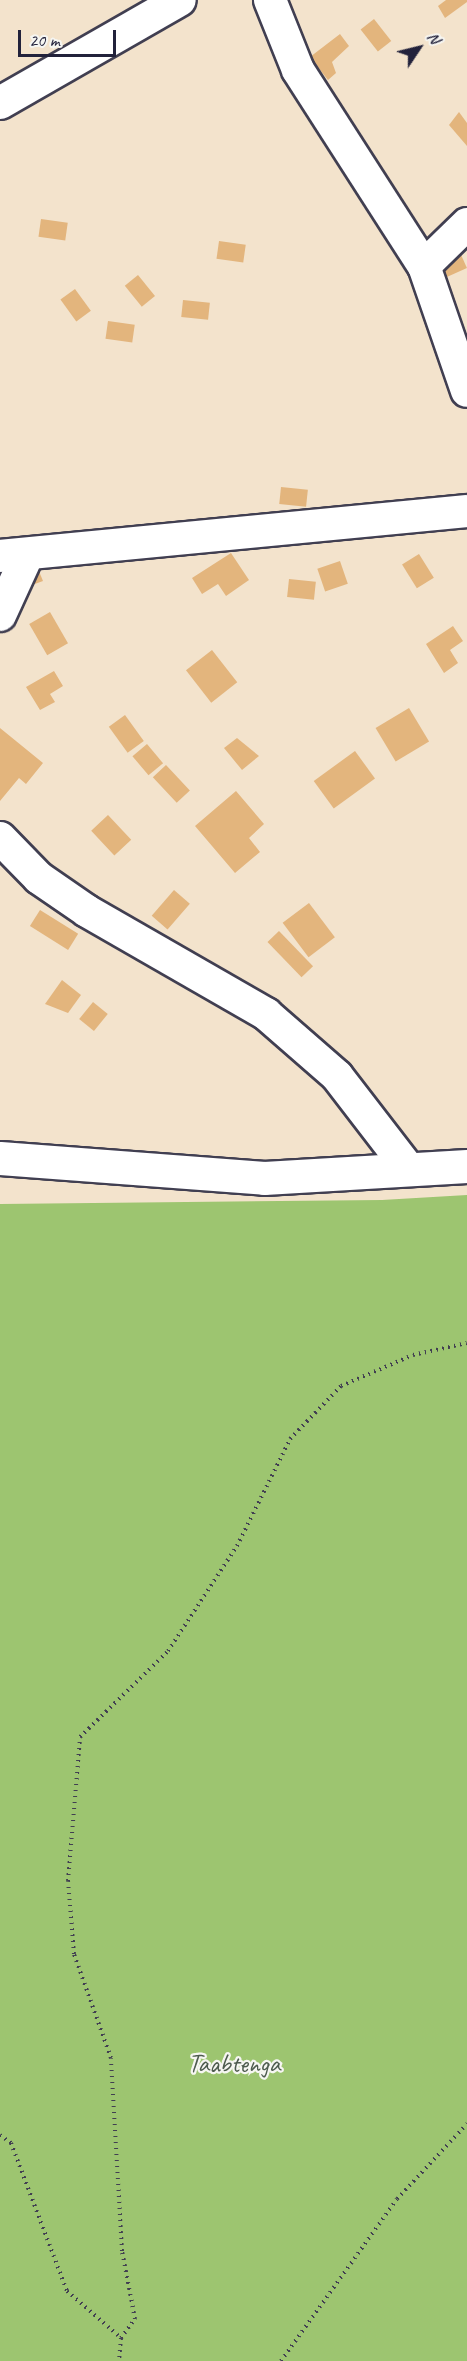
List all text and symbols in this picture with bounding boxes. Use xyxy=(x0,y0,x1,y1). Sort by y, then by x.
scale bar xyxy=(21,18,118,56)
north arrow xyxy=(389,18,449,78)
text: N xyxy=(423,28,445,47)
text: 20 m xyxy=(29,29,60,51)
park label: Taabtenga xyxy=(188,2048,280,2080)

